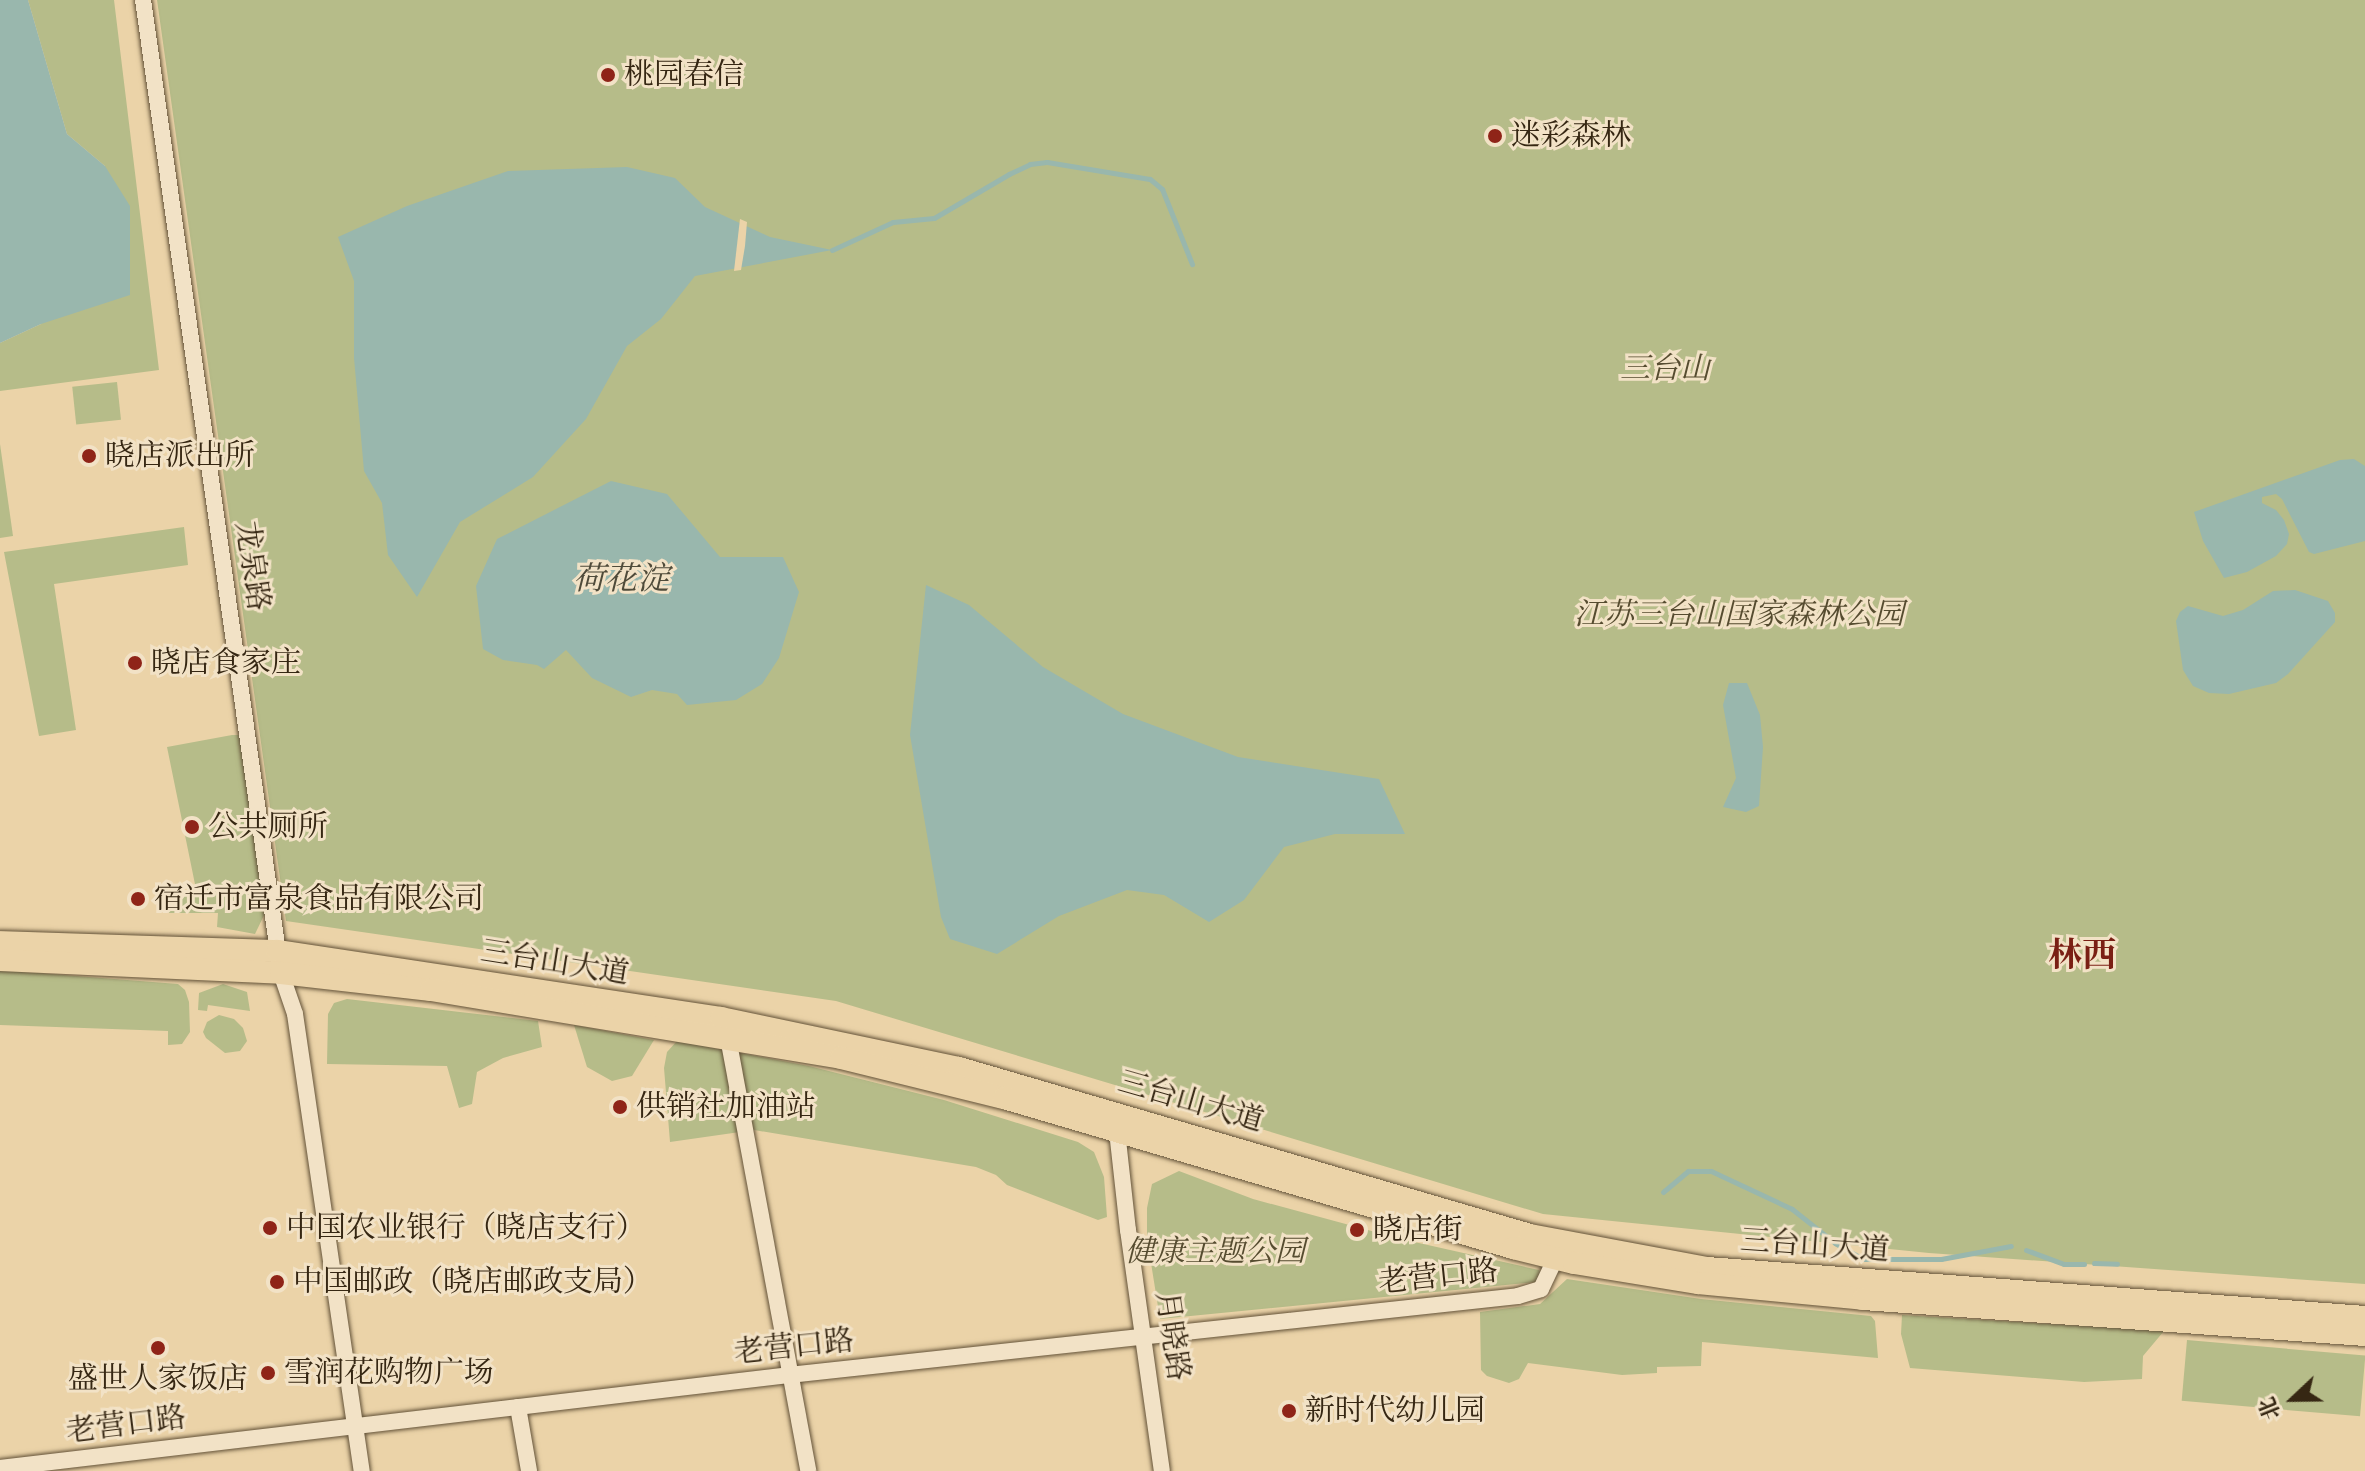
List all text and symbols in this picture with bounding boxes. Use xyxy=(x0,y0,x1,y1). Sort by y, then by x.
place label: 桃园春信 xyxy=(624,57,744,93)
marker: 桃园春信 xyxy=(599,66,617,84)
place label: 迷彩森林 xyxy=(1511,118,1631,154)
marker: 迷彩森林 xyxy=(1486,127,1504,145)
park label: 三台山 xyxy=(1620,351,1710,387)
place label: 晓店派出所 xyxy=(105,438,255,474)
marker: 晓店派出所 xyxy=(80,447,98,465)
street label: 龙泉路 xyxy=(228,519,276,613)
water label: 荷花淀 xyxy=(573,560,669,598)
park label: 江苏三台山国家森林公园 xyxy=(1574,597,1904,633)
place label: 晓店食家庄 xyxy=(151,645,301,681)
marker: 晓店食家庄 xyxy=(126,654,144,672)
place label: 公共厕所 xyxy=(208,809,328,845)
marker: 公共厕所 xyxy=(183,818,201,836)
place label: 宿迁市富泉食品有限公司 xyxy=(154,881,484,917)
marker: 宿迁市富泉食品有限公司 xyxy=(129,890,147,908)
street label: 三台山大道 xyxy=(478,933,632,993)
district label: 林西 xyxy=(2048,937,2116,977)
street label: 三台山大道 xyxy=(1114,1064,1268,1140)
place label: 供销社加油站 xyxy=(636,1089,816,1125)
marker: 供销社加油站 xyxy=(611,1098,629,1116)
place label: 中国农业银行（晓店支行） xyxy=(286,1210,646,1246)
place label: 晓店街 xyxy=(1373,1212,1463,1248)
marker: 中国农业银行（晓店支行） xyxy=(261,1219,279,1237)
marker: 晓店街 xyxy=(1348,1221,1366,1239)
street label: 三台山大道 xyxy=(1739,1223,1891,1269)
park label: 健康主题公园 xyxy=(1125,1234,1305,1270)
street label: 老营口路 xyxy=(1376,1253,1500,1301)
place label: 中国邮政（晓店邮政支局） xyxy=(293,1264,653,1300)
marker: 中国邮政（晓店邮政支局） xyxy=(268,1273,286,1291)
street label: 月晓路 xyxy=(1148,1289,1196,1383)
street label: 老营口路 xyxy=(732,1323,856,1371)
marker: 盛世人家饭店 xyxy=(149,1339,167,1357)
place label: 雪润花购物广场 xyxy=(284,1355,494,1391)
north arrow xyxy=(2253,1359,2333,1439)
place label: 盛世人家饭店 xyxy=(68,1361,248,1397)
marker: 雪润花购物广场 xyxy=(259,1364,277,1382)
place label: 新时代幼儿园 xyxy=(1305,1393,1485,1429)
text: 北 xyxy=(2254,1393,2287,1423)
street label: 老营口路 xyxy=(64,1400,188,1450)
marker: 新时代幼儿园 xyxy=(1280,1402,1298,1420)

